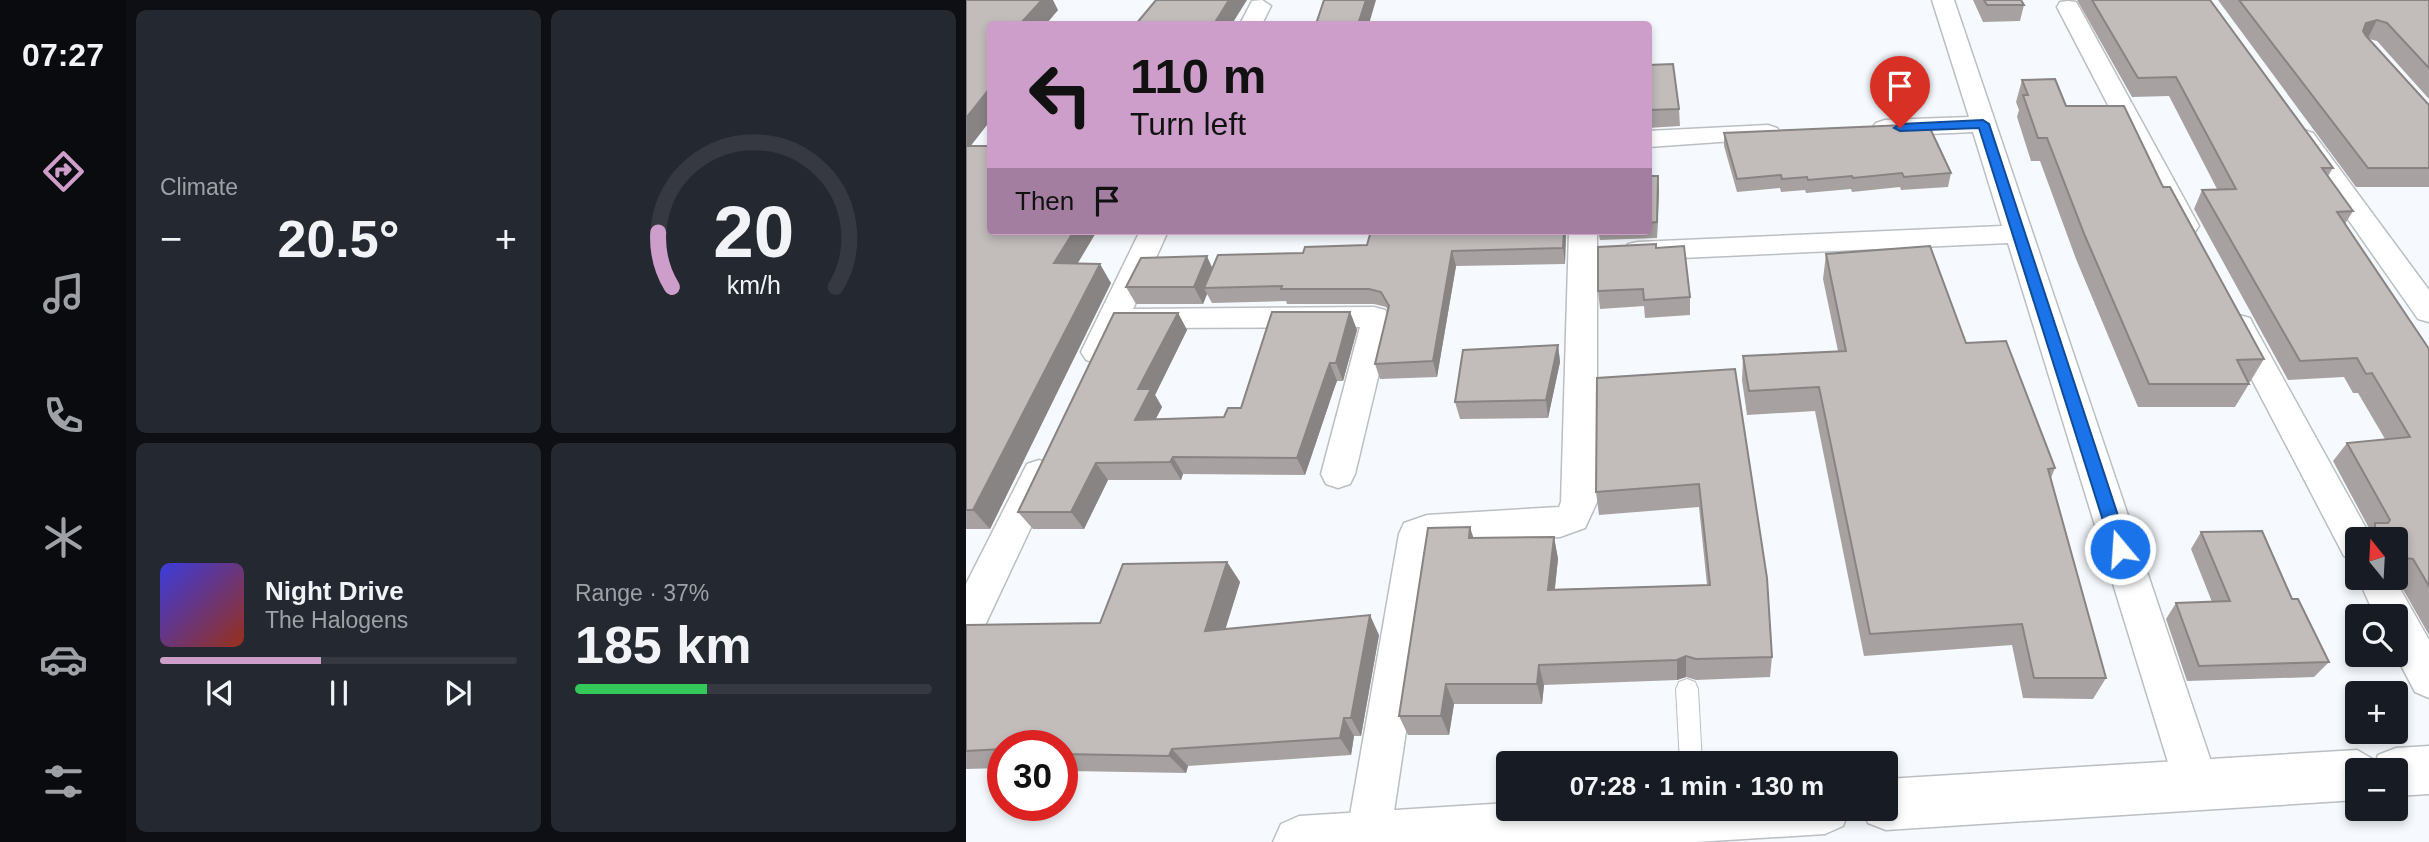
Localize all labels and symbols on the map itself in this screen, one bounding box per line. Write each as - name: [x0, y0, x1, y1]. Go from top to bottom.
- pin: [1870, 56, 1930, 128]
- position arrow: [2083, 512, 2157, 586]
- north arrow: [2345, 527, 2408, 590]
- speed limit sign: 30: [987, 730, 1078, 821]

